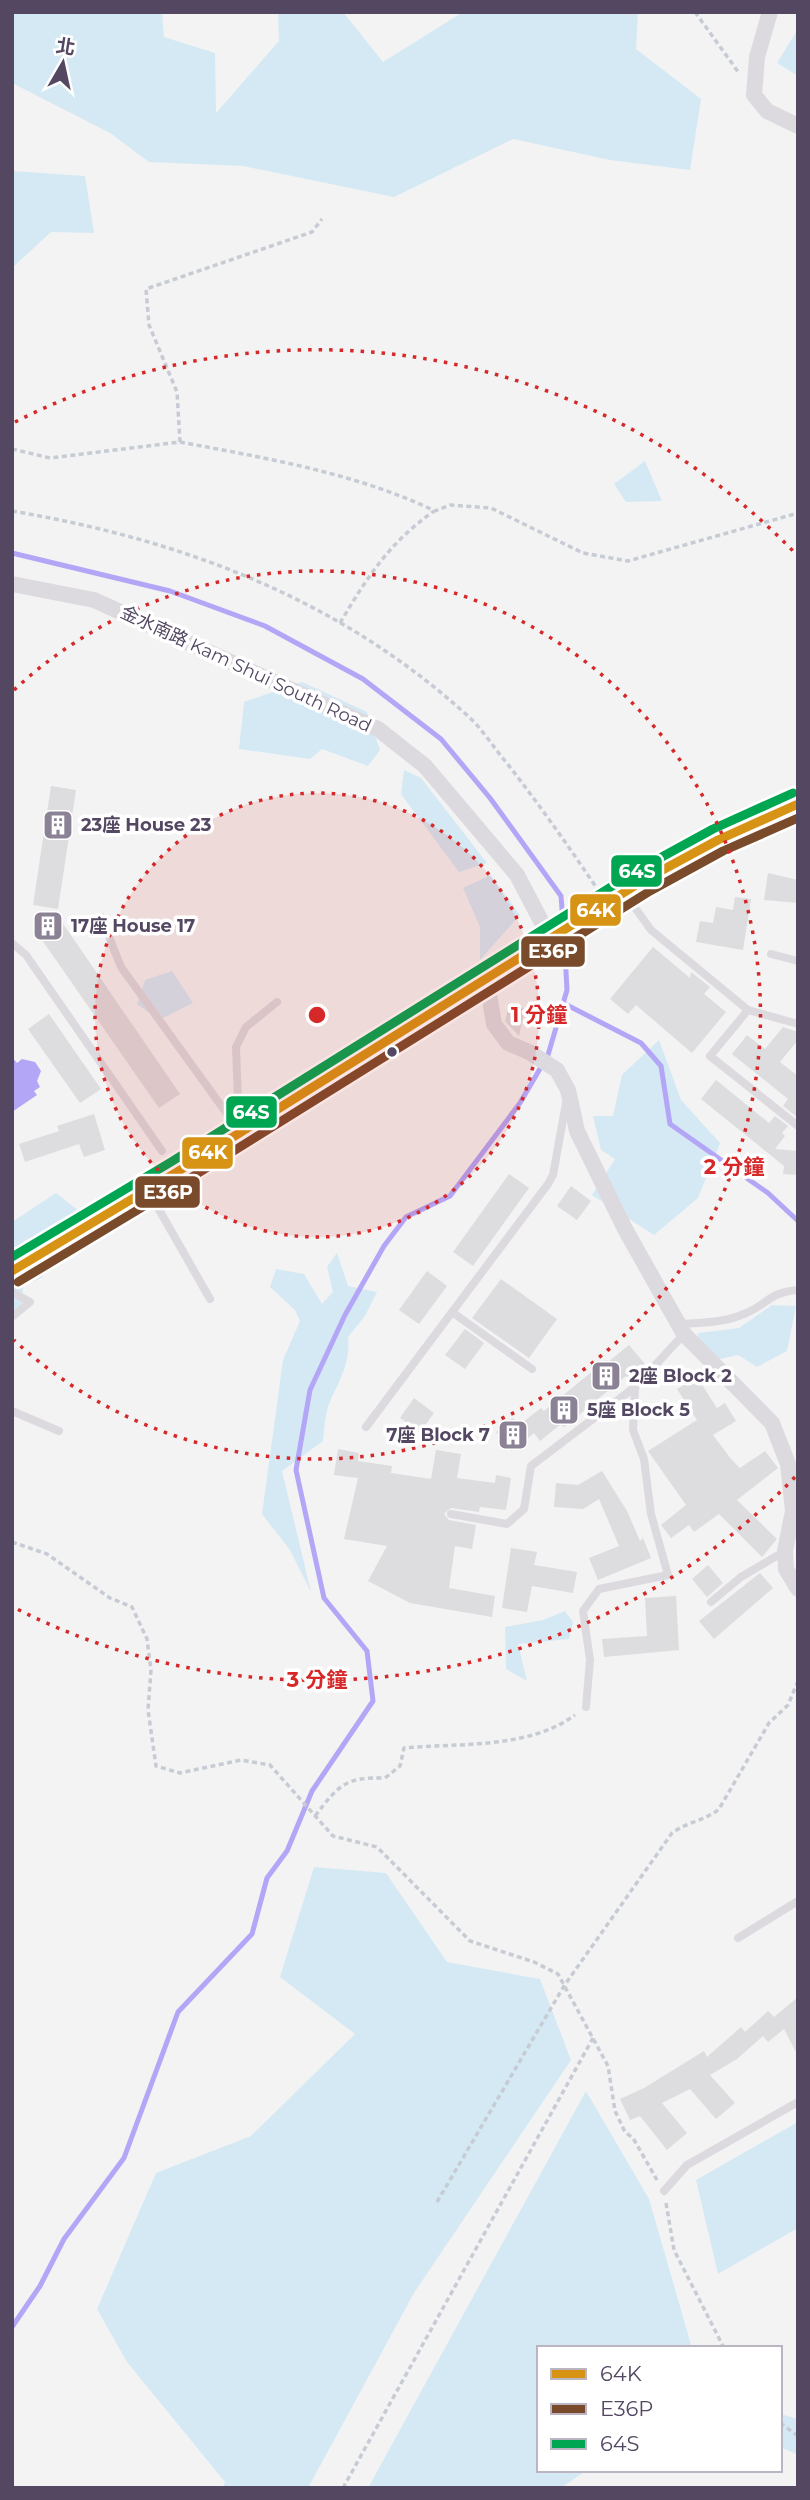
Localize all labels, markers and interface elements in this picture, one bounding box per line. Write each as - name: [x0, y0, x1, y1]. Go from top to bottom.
- north arrow: [28, 28, 98, 98]
- text: 北: [54, 34, 77, 60]
- street label: 金水南路 Kam Shui South Road: [117, 601, 375, 737]
- building icon: 23座 House 23: [41, 808, 75, 842]
- place label: 23座 House 23: [81, 814, 212, 836]
- line badge: 64S: [610, 854, 663, 888]
- text: 64S: [618, 860, 656, 883]
- line badge: 64K: [569, 893, 622, 927]
- text: 64K: [576, 899, 617, 922]
- building icon: 17座 House 17: [31, 909, 65, 943]
- place label: 17座 House 17: [71, 915, 195, 937]
- line badge: E36P: [520, 935, 586, 968]
- text: E36P: [528, 940, 578, 963]
- text: 1 分鐘: [511, 1002, 567, 1027]
- centre of rings: [305, 1003, 329, 1027]
- unlabelled marker: [385, 1045, 399, 1059]
- line badge: 64S: [225, 1095, 278, 1129]
- text: 64S: [232, 1101, 270, 1124]
- line badge: 64K: [181, 1136, 234, 1170]
- text: 64K: [188, 1141, 229, 1164]
- text: 2 分鐘: [704, 1154, 764, 1179]
- line badge: E36P: [134, 1175, 201, 1209]
- text: E36P: [143, 1181, 193, 1204]
- building icon: 2座 Block 2: [589, 1359, 623, 1393]
- place label: 2座 Block 2: [629, 1365, 732, 1387]
- building icon: 5座 Block 5: [547, 1393, 581, 1427]
- place label: 5座 Block 5: [587, 1399, 690, 1421]
- building icon: 7座 Block 7: [496, 1418, 530, 1452]
- place label: 7座 Block 7: [386, 1424, 490, 1446]
- text: 3 分鐘: [286, 1667, 347, 1692]
- legend: [537, 2346, 782, 2472]
- text: 64K: [600, 2361, 642, 2386]
- text: E36P: [600, 2396, 653, 2421]
- text: 64S: [600, 2431, 639, 2456]

